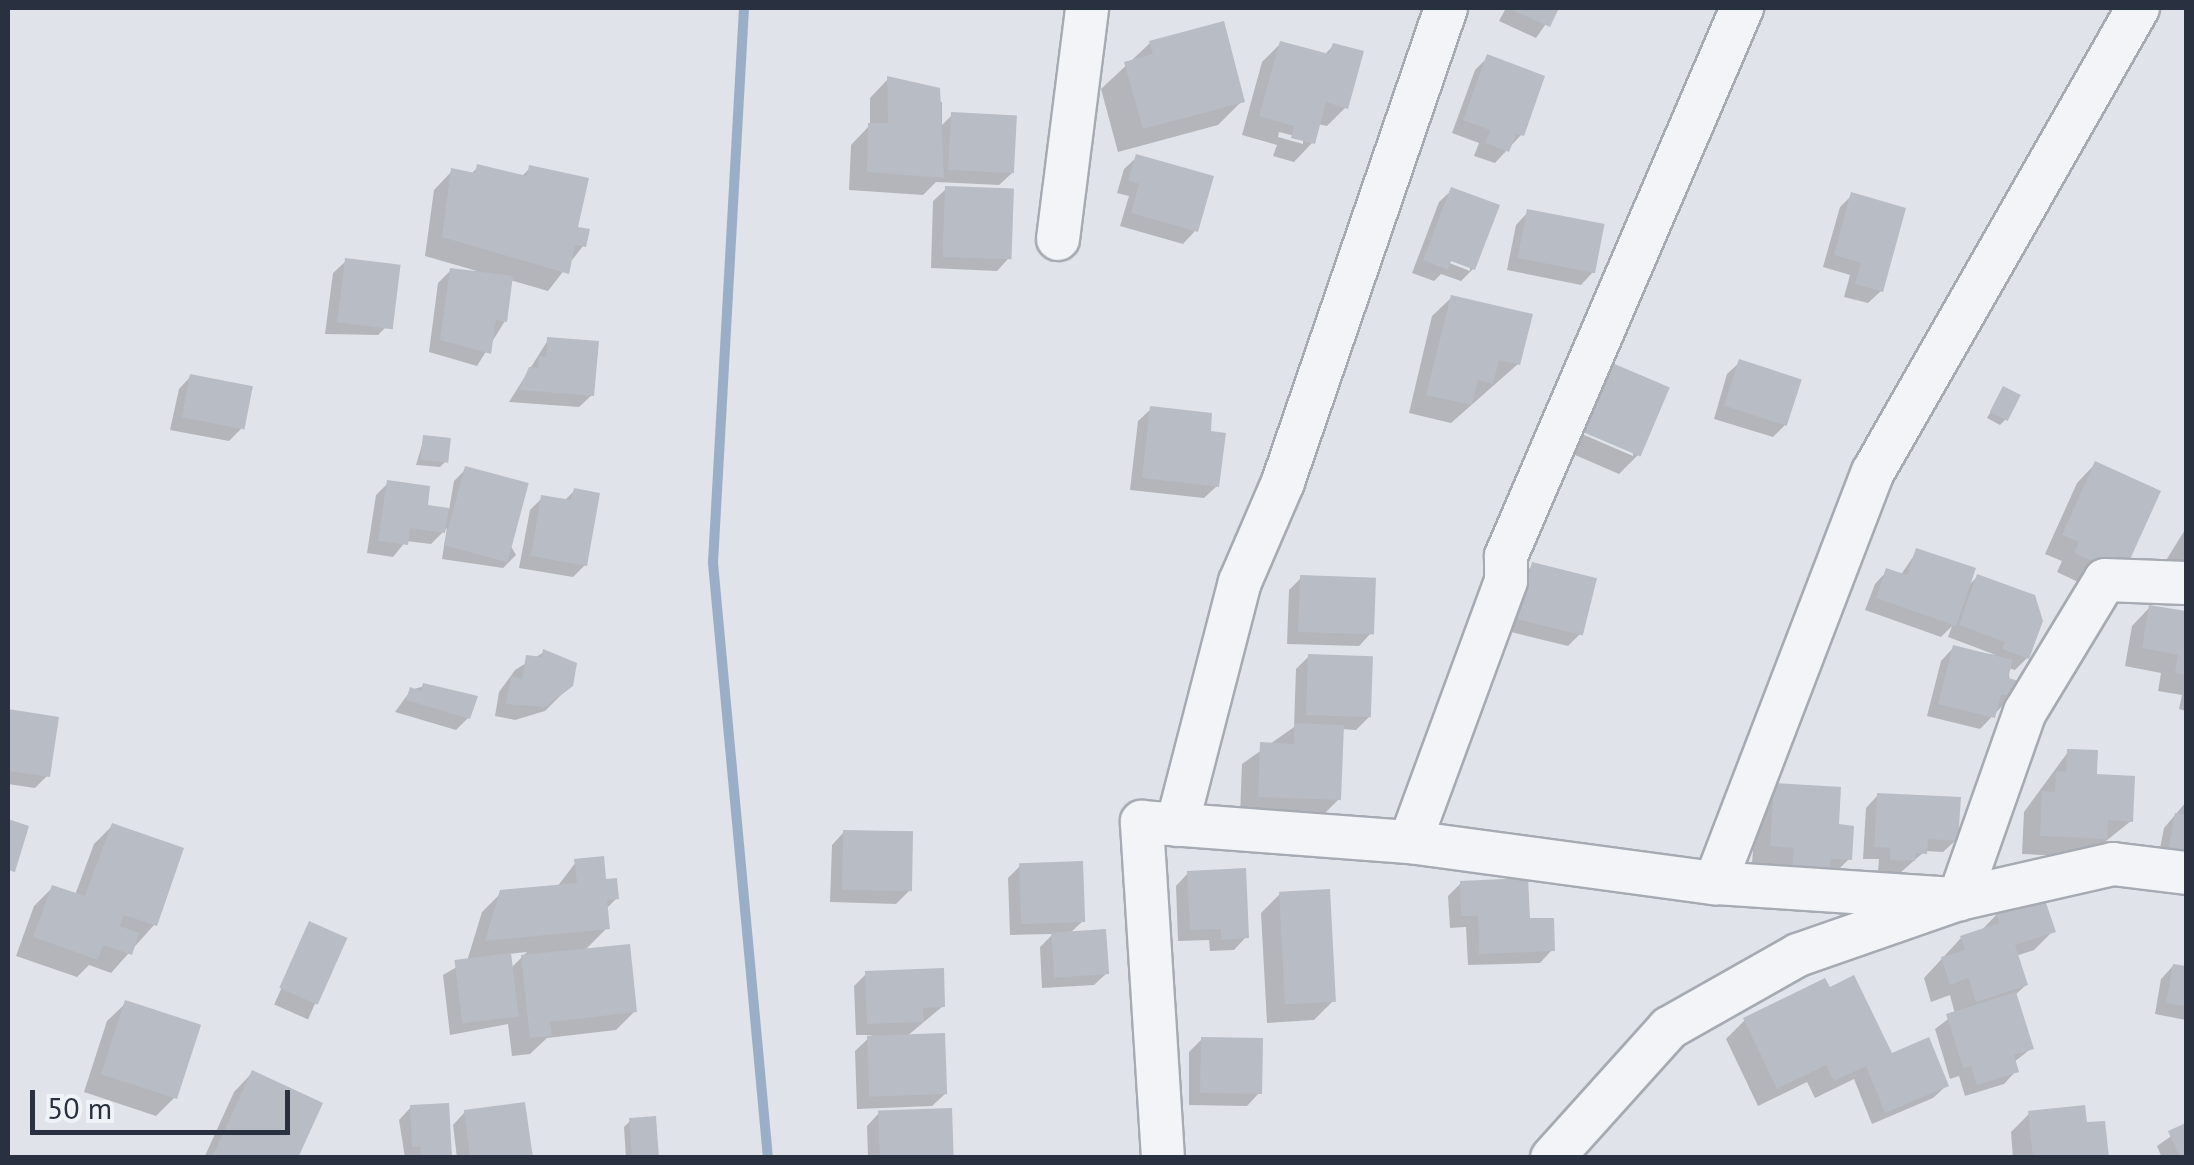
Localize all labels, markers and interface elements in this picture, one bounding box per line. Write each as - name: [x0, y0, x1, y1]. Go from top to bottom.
- scale bar: [35, 1070, 295, 1132]
- text: 50 m: [47, 1088, 112, 1127]

